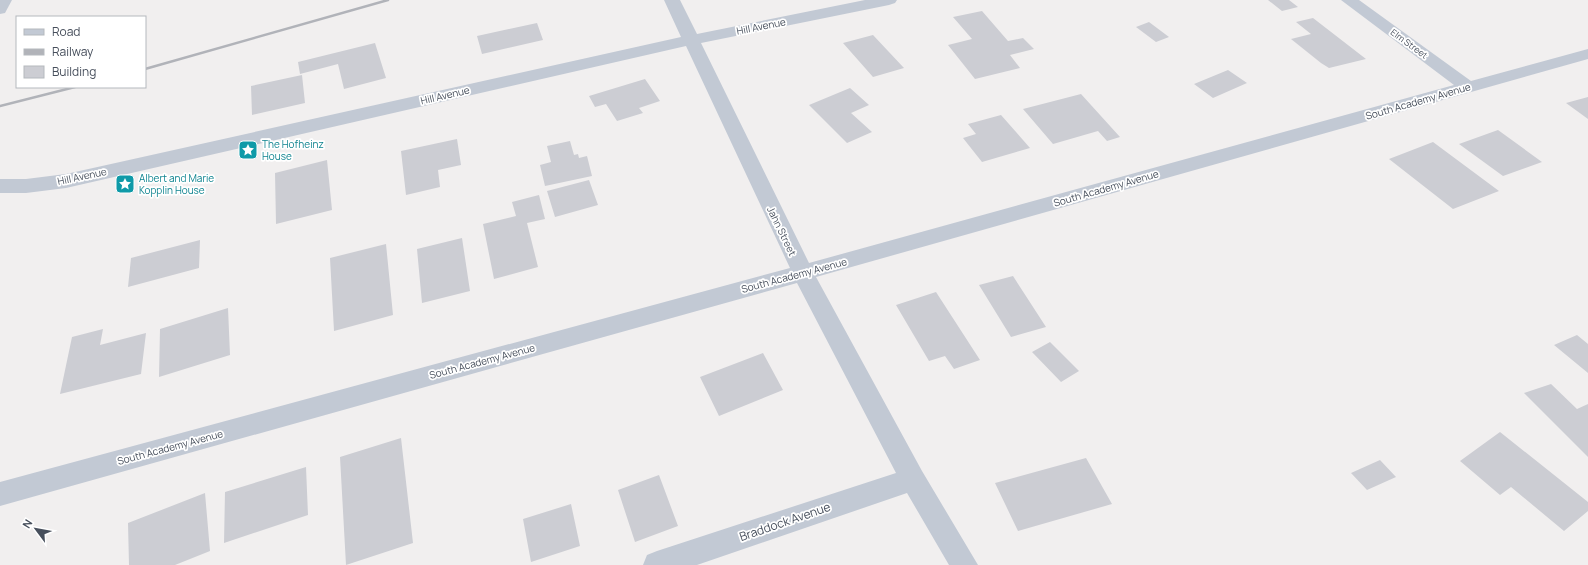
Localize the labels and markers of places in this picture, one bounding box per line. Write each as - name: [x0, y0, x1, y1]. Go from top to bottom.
- place label: The Hofheinz House: [262, 137, 324, 163]
- place icon: The Hofheinz House: [237, 139, 259, 161]
- place label: Albert and Marie Kopplin House: [139, 171, 214, 197]
- place icon: Albert and Marie Kopplin House: [114, 173, 136, 195]

